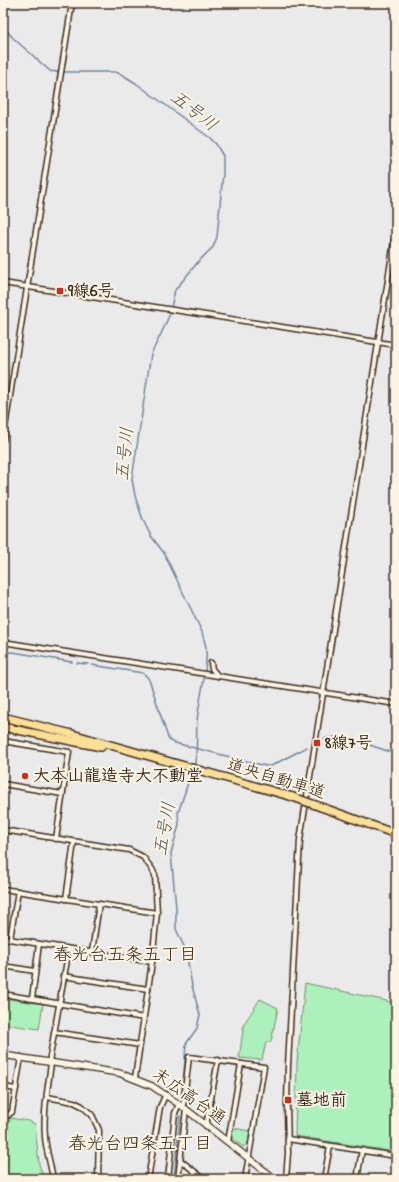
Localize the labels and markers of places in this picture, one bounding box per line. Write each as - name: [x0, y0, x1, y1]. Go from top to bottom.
- place label: 9線6号: [67, 279, 115, 304]
- marker: 9線6号: [55, 286, 65, 296]
- place label: 8線7号: [324, 731, 372, 756]
- marker: 8線7号: [312, 738, 322, 748]
- place label: 大本山龍造寺大不動堂: [33, 764, 203, 789]
- marker: 大本山龍造寺大不動堂: [20, 771, 30, 781]
- place label: 墓地前: [296, 1088, 347, 1113]
- marker: 墓地前: [283, 1095, 293, 1105]

